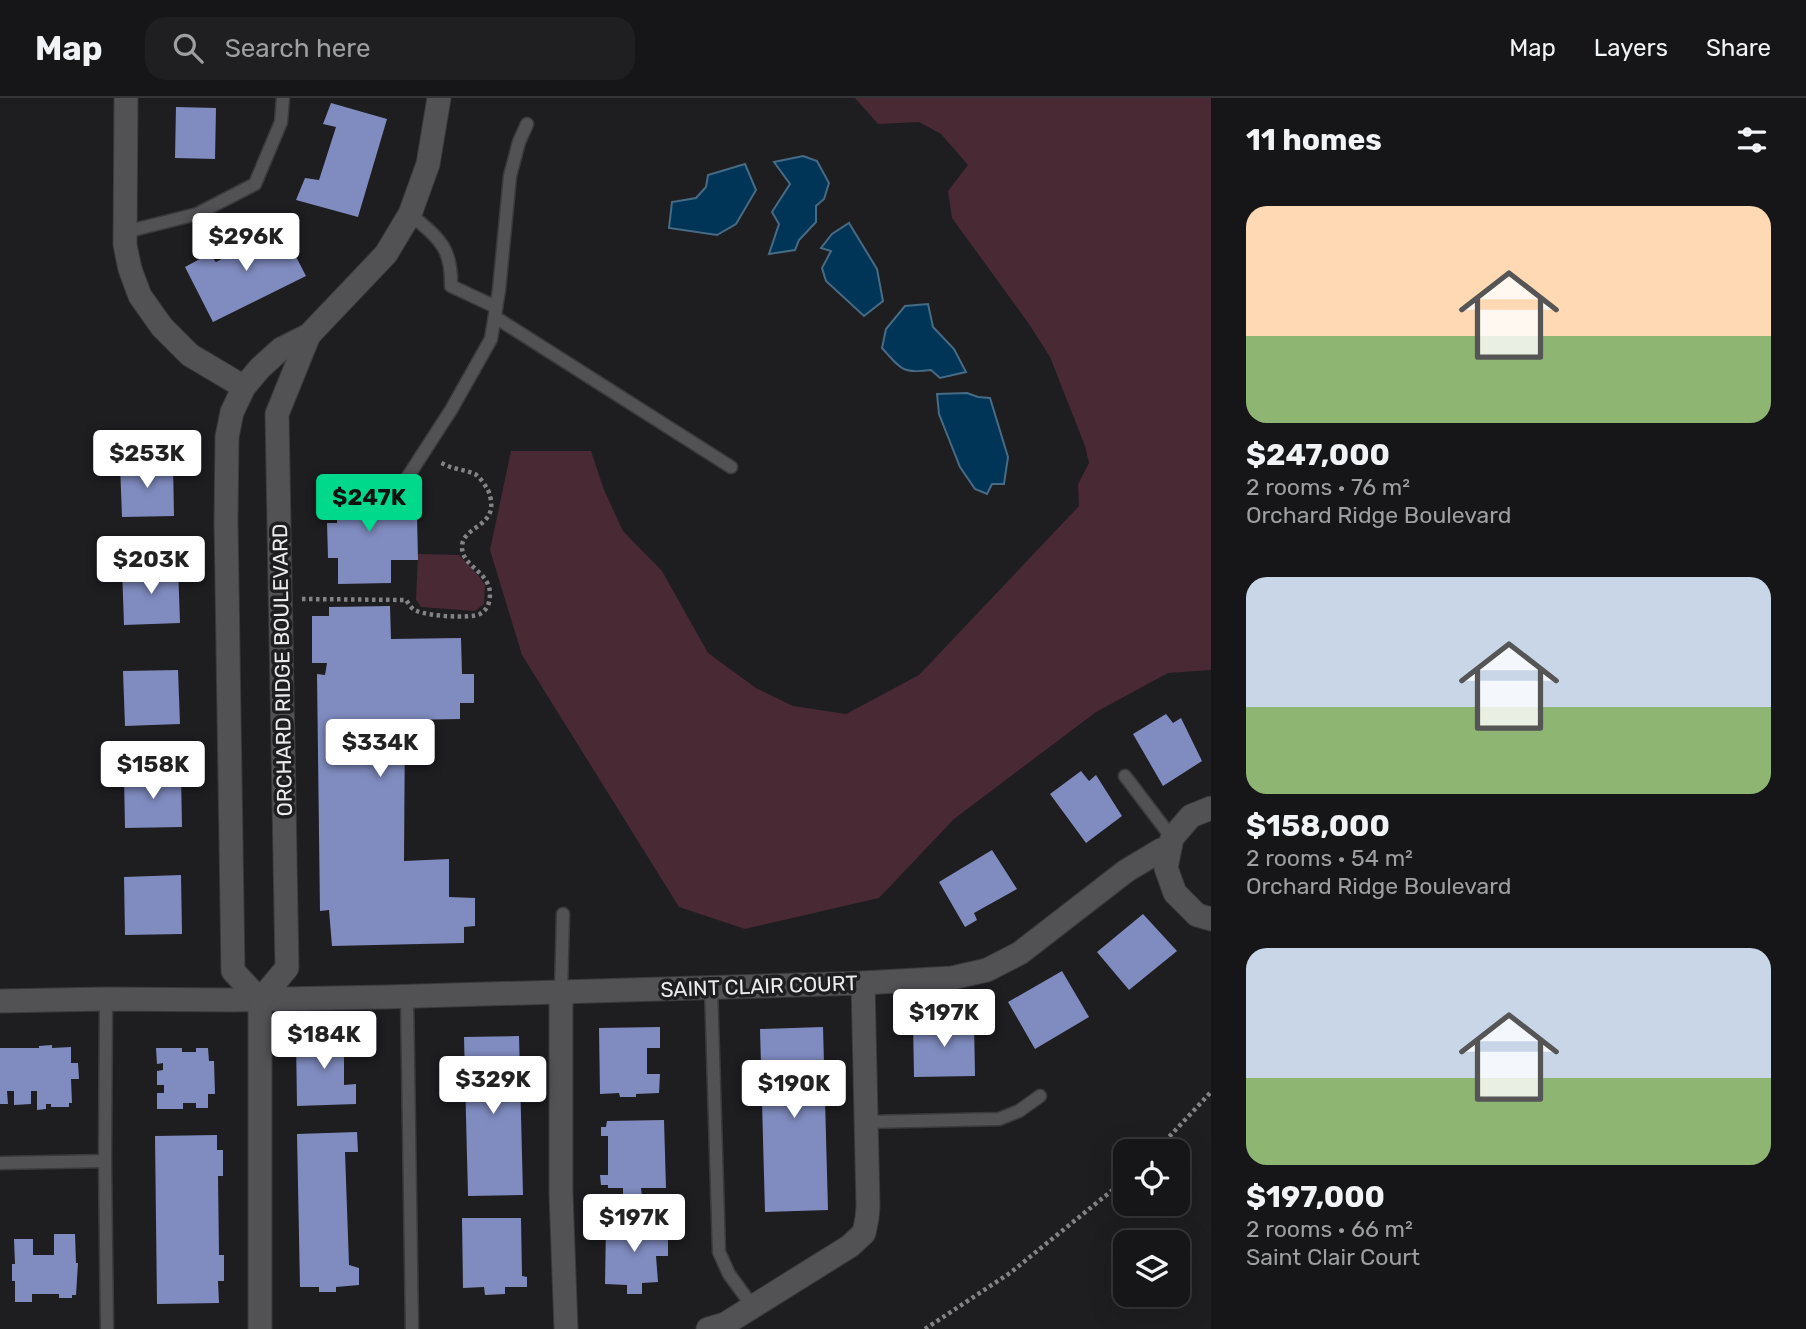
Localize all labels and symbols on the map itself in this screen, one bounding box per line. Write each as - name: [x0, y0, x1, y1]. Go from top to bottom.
- pin: $296K: [197, 214, 295, 273]
- pin: $253K: [98, 430, 196, 490]
- pin: $247K: [320, 474, 418, 534]
- street label: ORCHARD RIDGE BOULEVARD: [267, 523, 297, 817]
- pin: $203K: [102, 536, 200, 596]
- pin: $334K: [331, 720, 429, 779]
- pin: $158K: [104, 742, 202, 801]
- street label: SAINT CLAIR COURT: [660, 970, 858, 1002]
- pin: $197K: [895, 990, 993, 1049]
- pin: $184K: [275, 1012, 373, 1071]
- pin: $329K: [444, 1056, 542, 1116]
- pin: $190K: [745, 1060, 843, 1120]
- pin: $197K: [585, 1194, 683, 1254]

